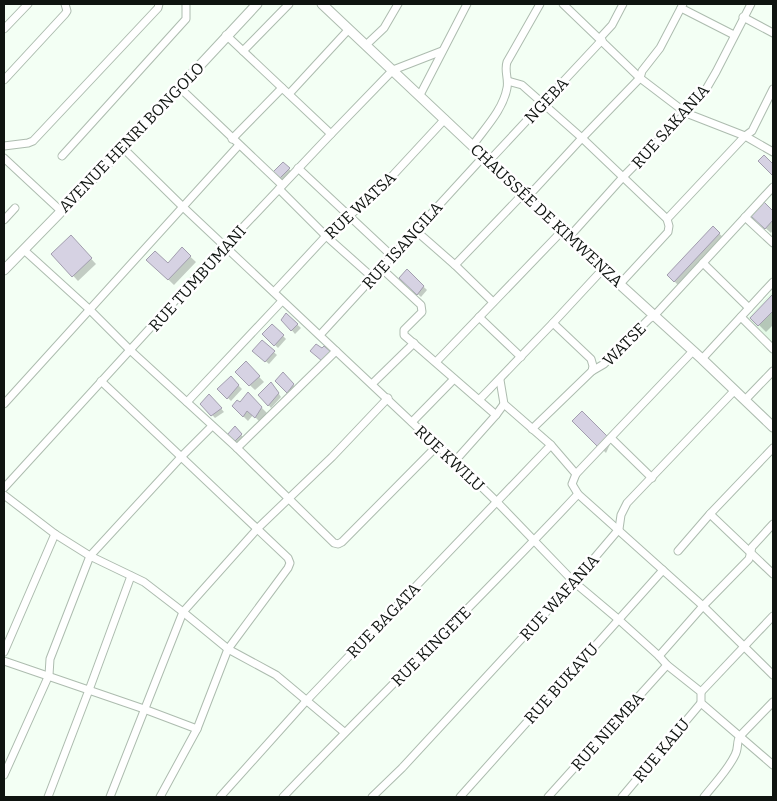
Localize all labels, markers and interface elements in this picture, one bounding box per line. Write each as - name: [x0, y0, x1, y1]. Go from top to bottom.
- street label: AVENUE HENRI BONGOLO: [55, 58, 208, 216]
- street label: NGEBA: [521, 73, 573, 127]
- street label: RUE SAKANIA: [628, 80, 713, 172]
- street label: CHAUSSÉE DE KIMWENZA: [467, 139, 628, 291]
- street label: RUE WATSA: [321, 167, 400, 243]
- street label: RUE ISANGILA: [358, 197, 447, 293]
- street label: RUE TUMBUMANI: [145, 222, 250, 335]
- street label: WATSE: [599, 319, 650, 370]
- street label: RUE KWILU: [411, 421, 488, 495]
- street label: RUE WAFANIA: [516, 550, 603, 644]
- street label: RUE BAGATA: [343, 578, 424, 662]
- street label: RUE KINGETE: [388, 603, 475, 690]
- street label: RUE BUKAVU: [520, 639, 602, 727]
- street label: RUE NIEMBA: [567, 688, 648, 774]
- street label: RUE KALU: [629, 715, 694, 786]

